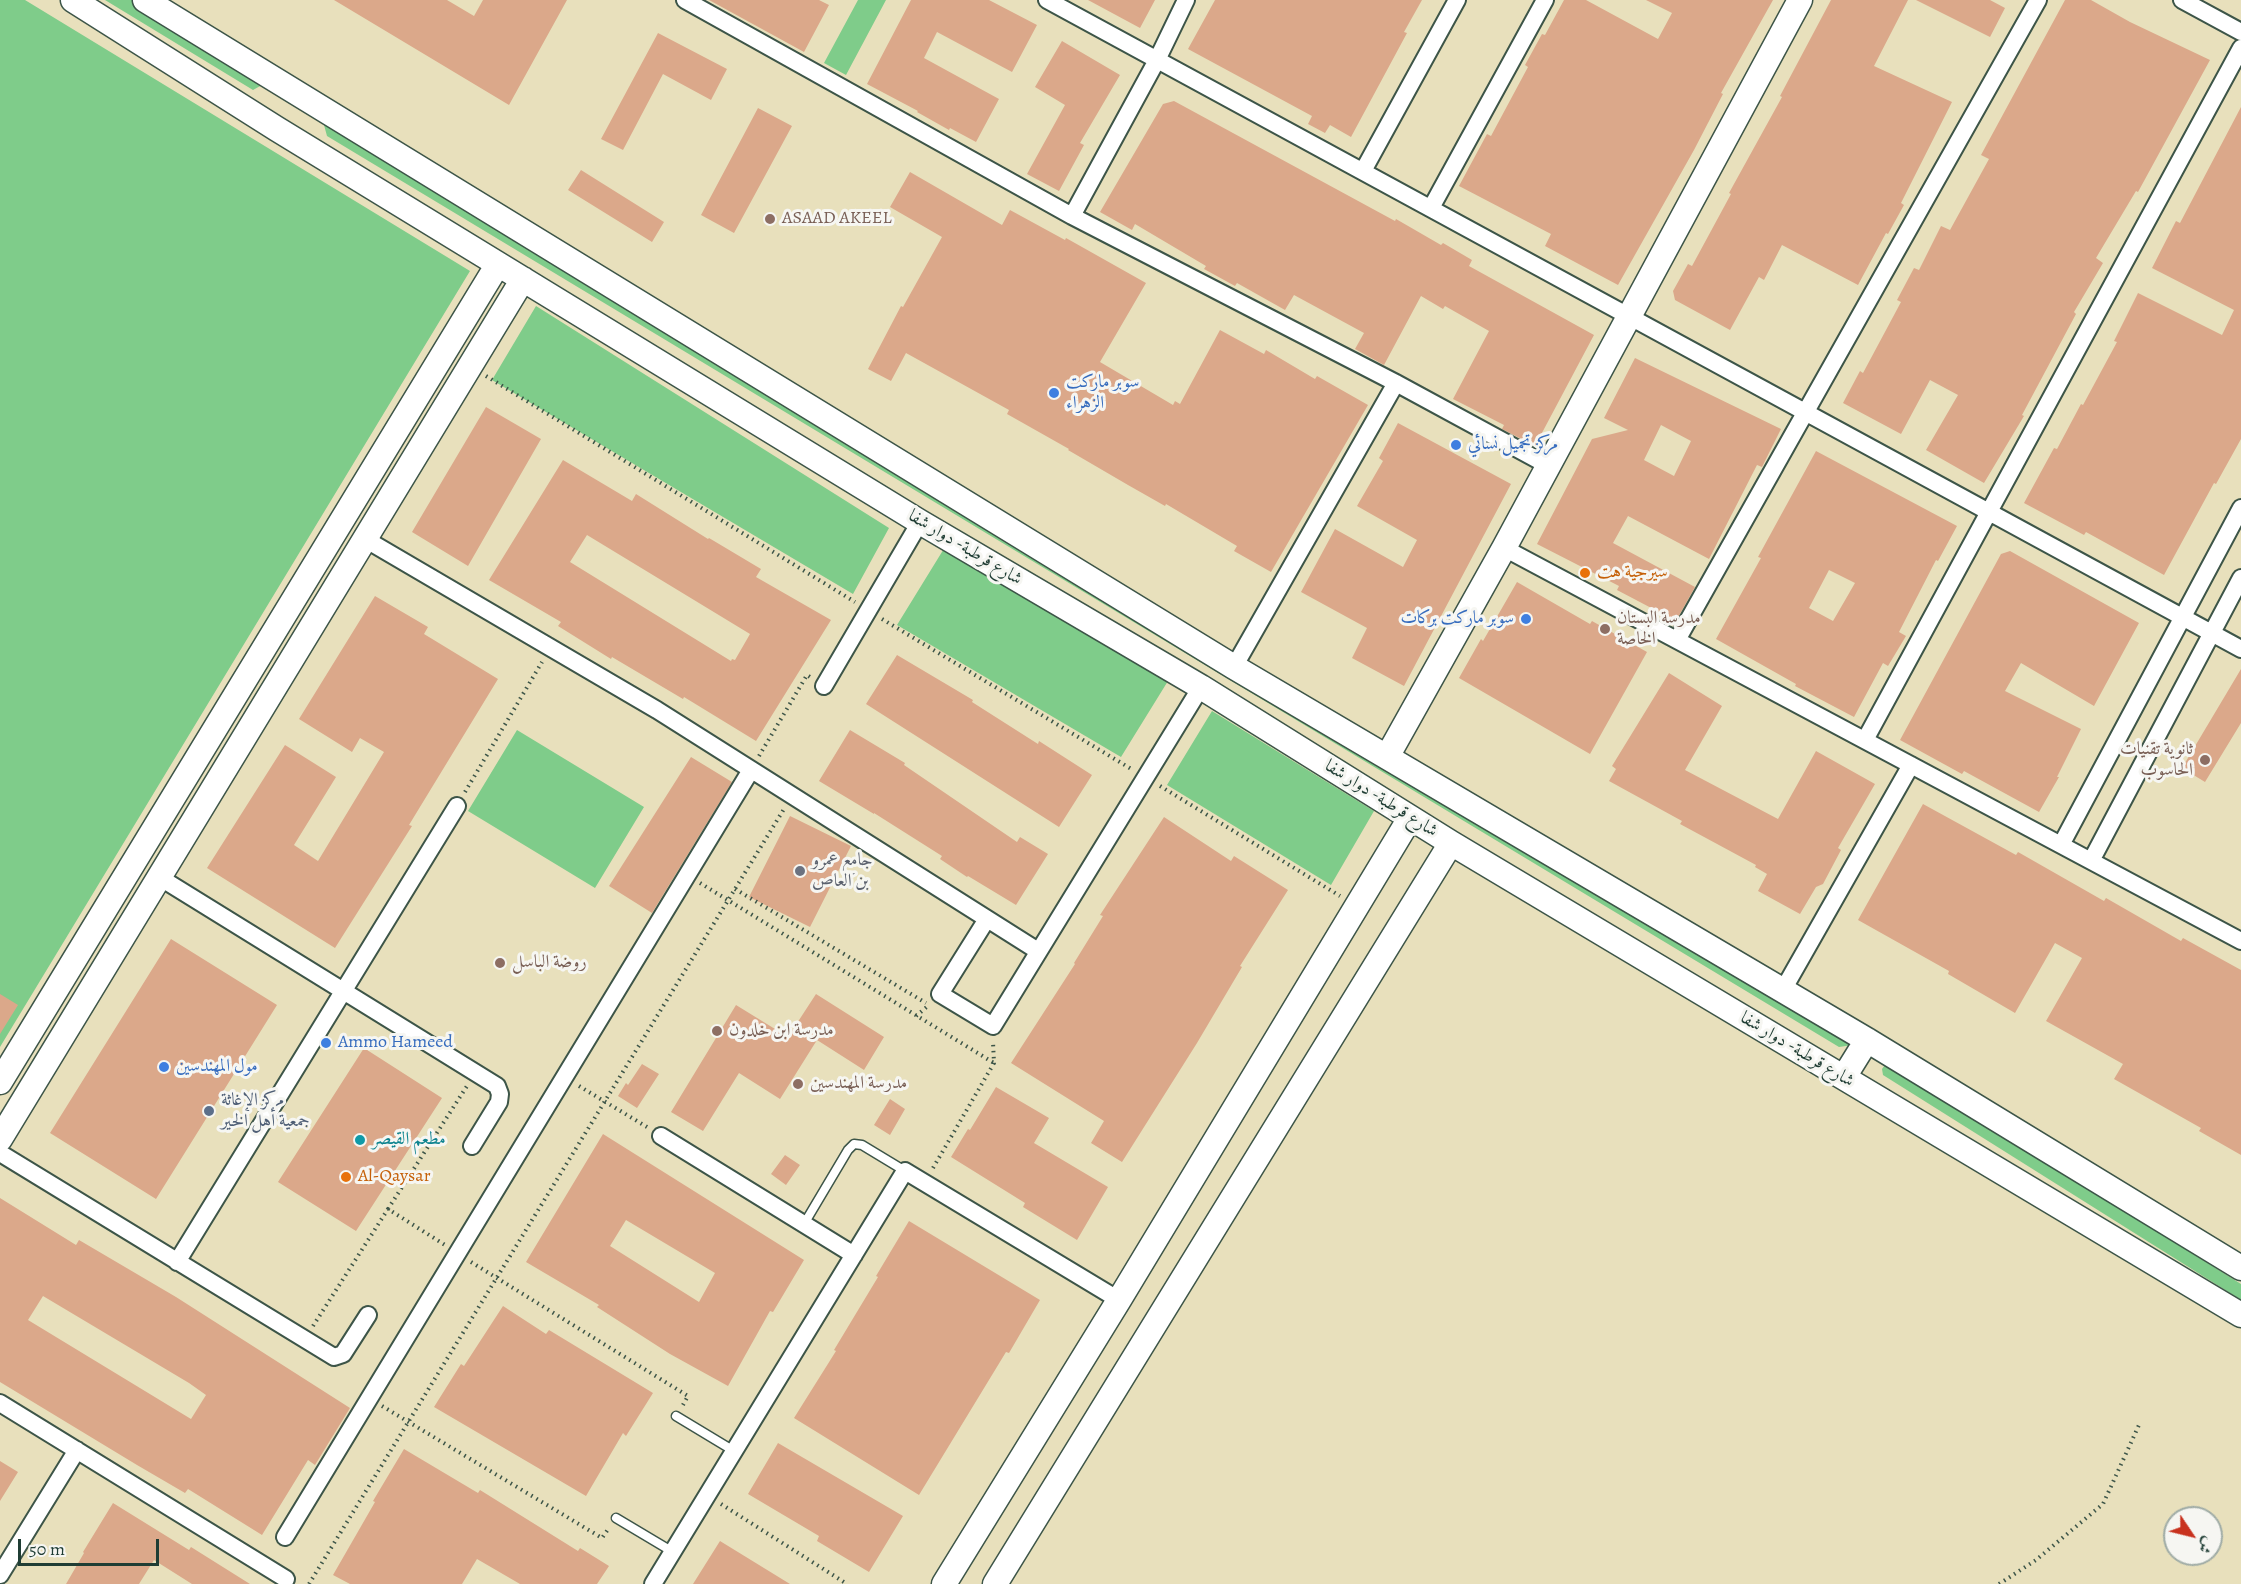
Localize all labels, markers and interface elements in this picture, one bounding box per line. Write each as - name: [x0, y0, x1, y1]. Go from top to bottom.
- place label: ASAAD AKEEL: [782, 208, 892, 230]
- marker: ASAAD AKEEL: [763, 212, 777, 226]
- place label: سوبر ماركت الزهراء: [1066, 372, 1139, 415]
- marker: سوبر ماركت الزهراء: [1047, 386, 1061, 400]
- place label: مركز تجميل نسائي: [1468, 434, 1558, 456]
- marker: مركز تجميل نسائي: [1449, 438, 1463, 452]
- street label: شارع قرطبة- دوار شفا: [904, 505, 1026, 591]
- place label: سيرجية هت: [1597, 562, 1668, 584]
- marker: سيرجية هت: [1578, 566, 1592, 580]
- place label: سوبر ماركت بركات: [1400, 608, 1514, 630]
- place label: مدرسة البستان الخاصة: [1617, 608, 1701, 650]
- marker: سوبر ماركت بركات: [1519, 612, 1533, 626]
- marker: مدرسة البستان الخاصة: [1598, 622, 1612, 636]
- place label: ثانوية تقنيات الحاسوب: [2120, 739, 2193, 782]
- marker: ثانوية تقنيات الحاسوب: [2198, 753, 2212, 767]
- street label: شارع قرطبة- دوار شفا: [1320, 756, 1442, 842]
- place label: جامع عمرو بن العاص: [812, 850, 873, 892]
- marker: جامع عمرو بن العاص: [793, 864, 807, 878]
- place label: روضة الباسل: [512, 952, 587, 974]
- marker: روضة الباسل: [493, 956, 507, 970]
- street label: شارع قرطبة- دوار شفا: [1736, 1007, 1858, 1093]
- place label: مدرسة ابن خلدون: [729, 1020, 834, 1042]
- marker: مدرسة ابن خلدون: [710, 1024, 724, 1038]
- place label: Ammo Hameed: [338, 1032, 453, 1054]
- marker: Ammo Hameed: [319, 1036, 333, 1050]
- place label: مول المهندسين: [176, 1056, 258, 1078]
- marker: مول المهندسين: [157, 1060, 171, 1074]
- place label: مدرسة المهندسين: [810, 1073, 907, 1095]
- marker: مدرسة المهندسين: [791, 1077, 805, 1091]
- place label: مركز الإغاثة جمعية أهل الخير: [221, 1090, 310, 1132]
- marker: مركز الإغاثة جمعية أهل الخير: [202, 1104, 216, 1118]
- place label: مطعم القيصر: [372, 1129, 446, 1151]
- marker: مطعم القيصر: [353, 1133, 367, 1147]
- place label: Al-Qaysar: [358, 1166, 431, 1188]
- marker: Al-Qaysar: [339, 1170, 353, 1184]
- north arrow: [2163, 1506, 2223, 1566]
- scale bar: [21, 1527, 162, 1565]
- text: ش: [2193, 1532, 2220, 1558]
- text: 50 m: [29, 1537, 65, 1561]

